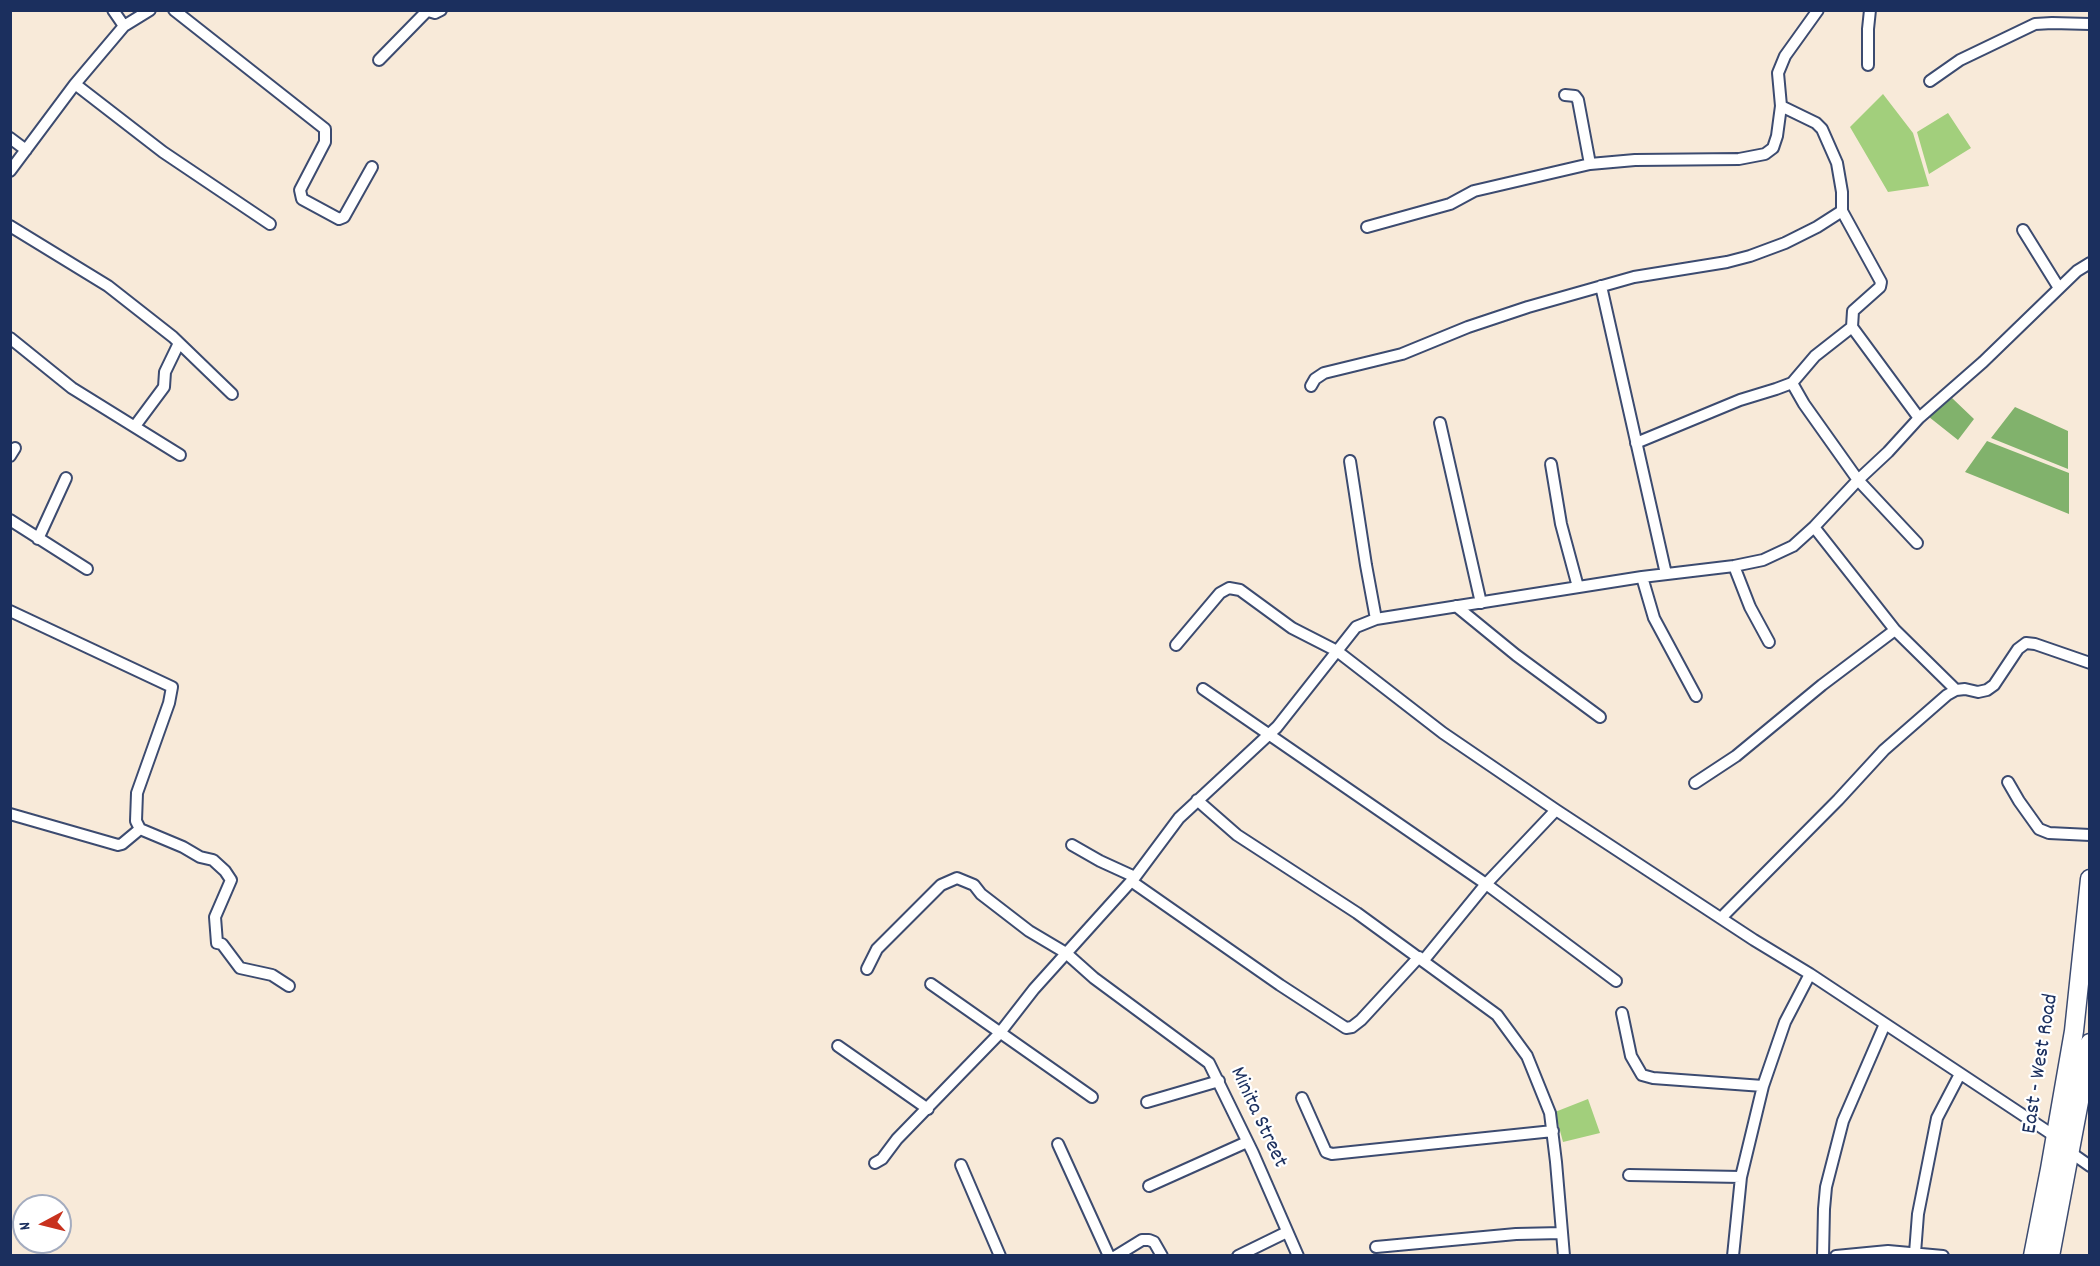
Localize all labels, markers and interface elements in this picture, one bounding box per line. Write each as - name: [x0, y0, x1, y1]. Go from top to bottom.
- street label: East - West Road: [2018, 992, 2066, 1136]
- street label: Minita Street: [1222, 1063, 1292, 1173]
- north arrow: [12, 1194, 72, 1254]
- text: N: [14, 1221, 38, 1231]

